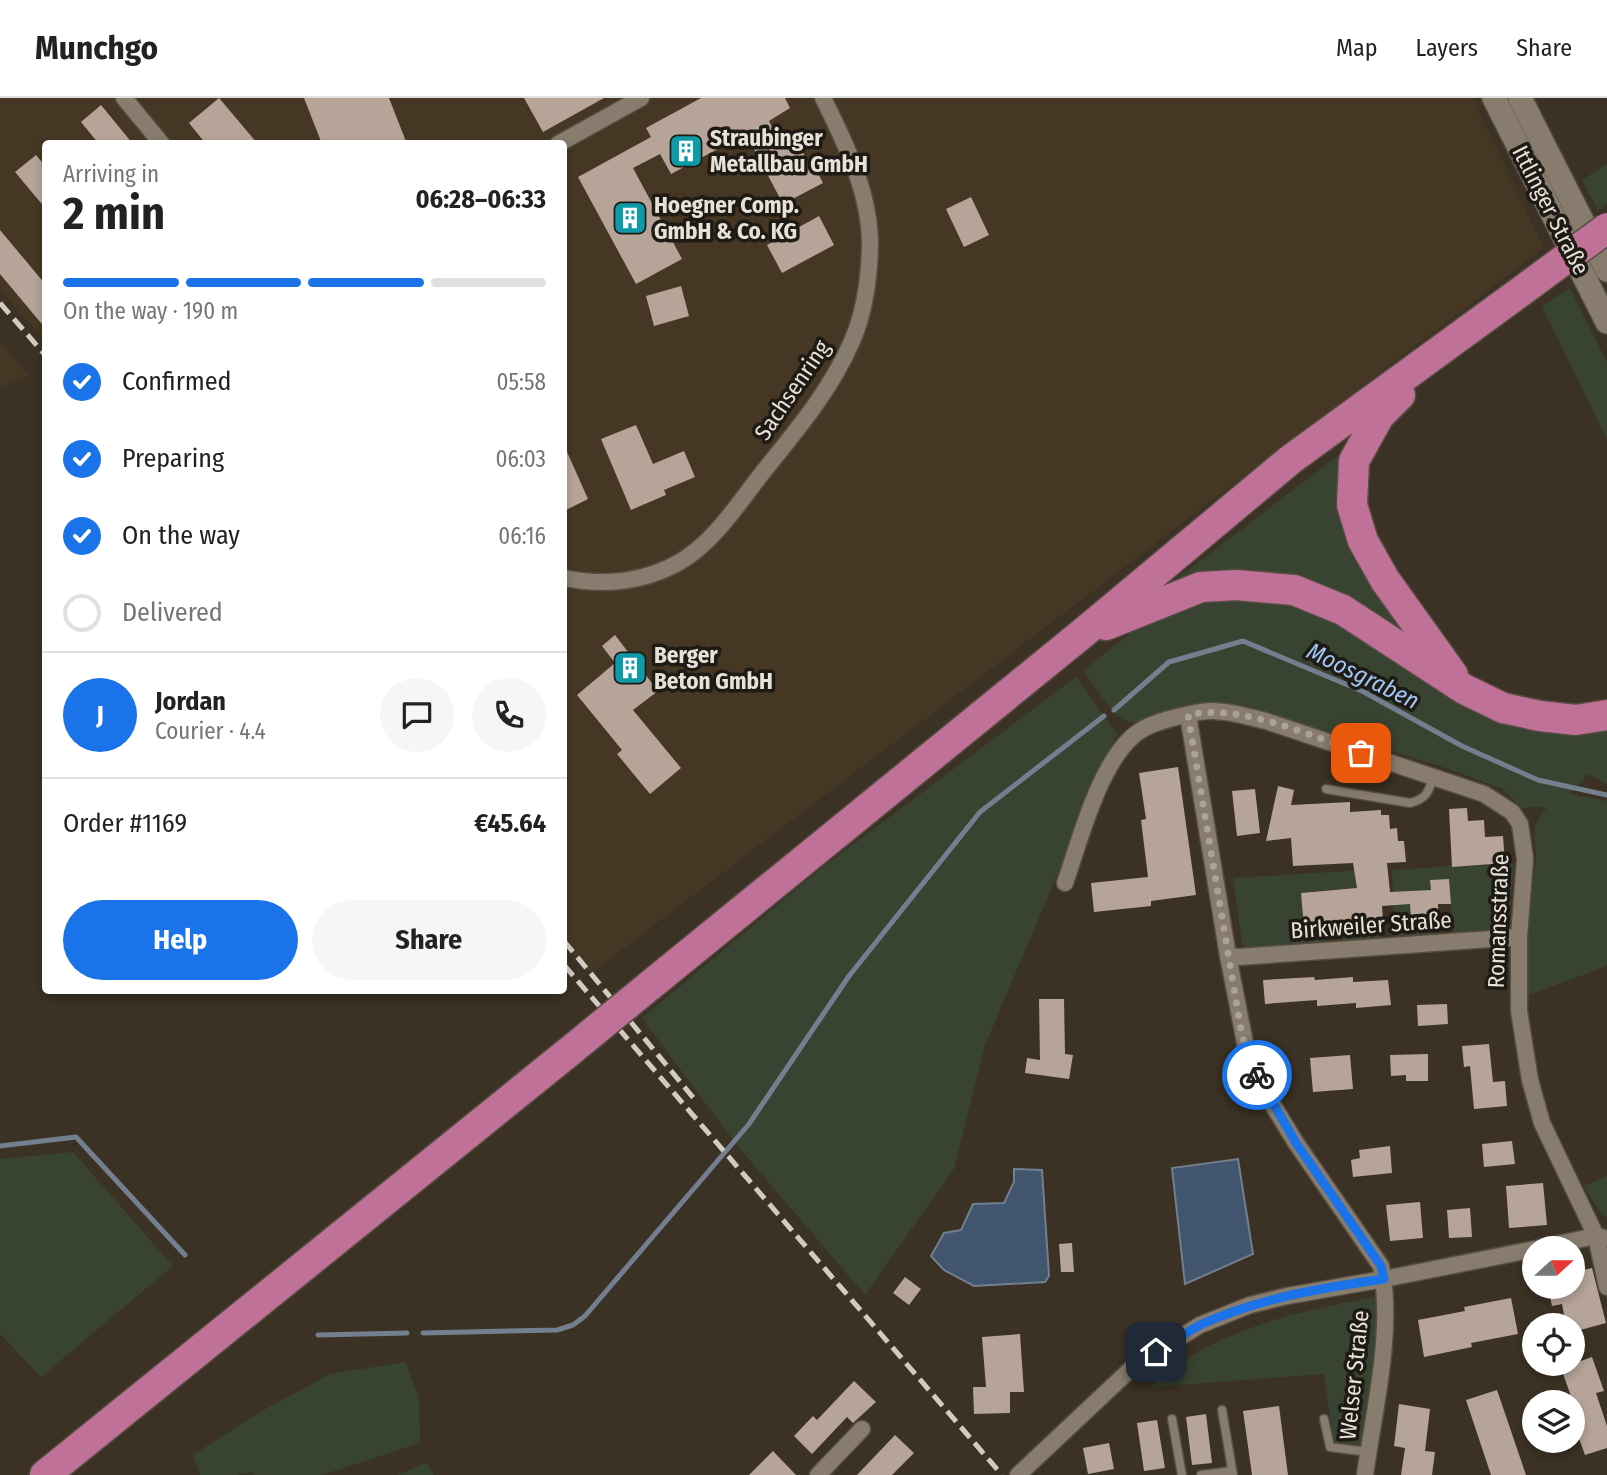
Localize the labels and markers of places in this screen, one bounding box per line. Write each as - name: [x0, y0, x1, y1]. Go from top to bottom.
- place label: Straubinger Metallbau GmbH: [710, 124, 868, 178]
- building icon: Straubinger Metallbau GmbH: [667, 132, 705, 170]
- place label: Hoegner Comp. GmbH & Co. KG: [654, 191, 799, 245]
- building icon: Hoegner Comp. GmbH & Co. KG: [611, 199, 649, 237]
- place label: Berger Beton GmbH: [654, 641, 773, 695]
- building icon: Berger Beton GmbH: [611, 649, 649, 687]
- pin: [1331, 723, 1391, 783]
- pin: [1126, 1322, 1186, 1382]

